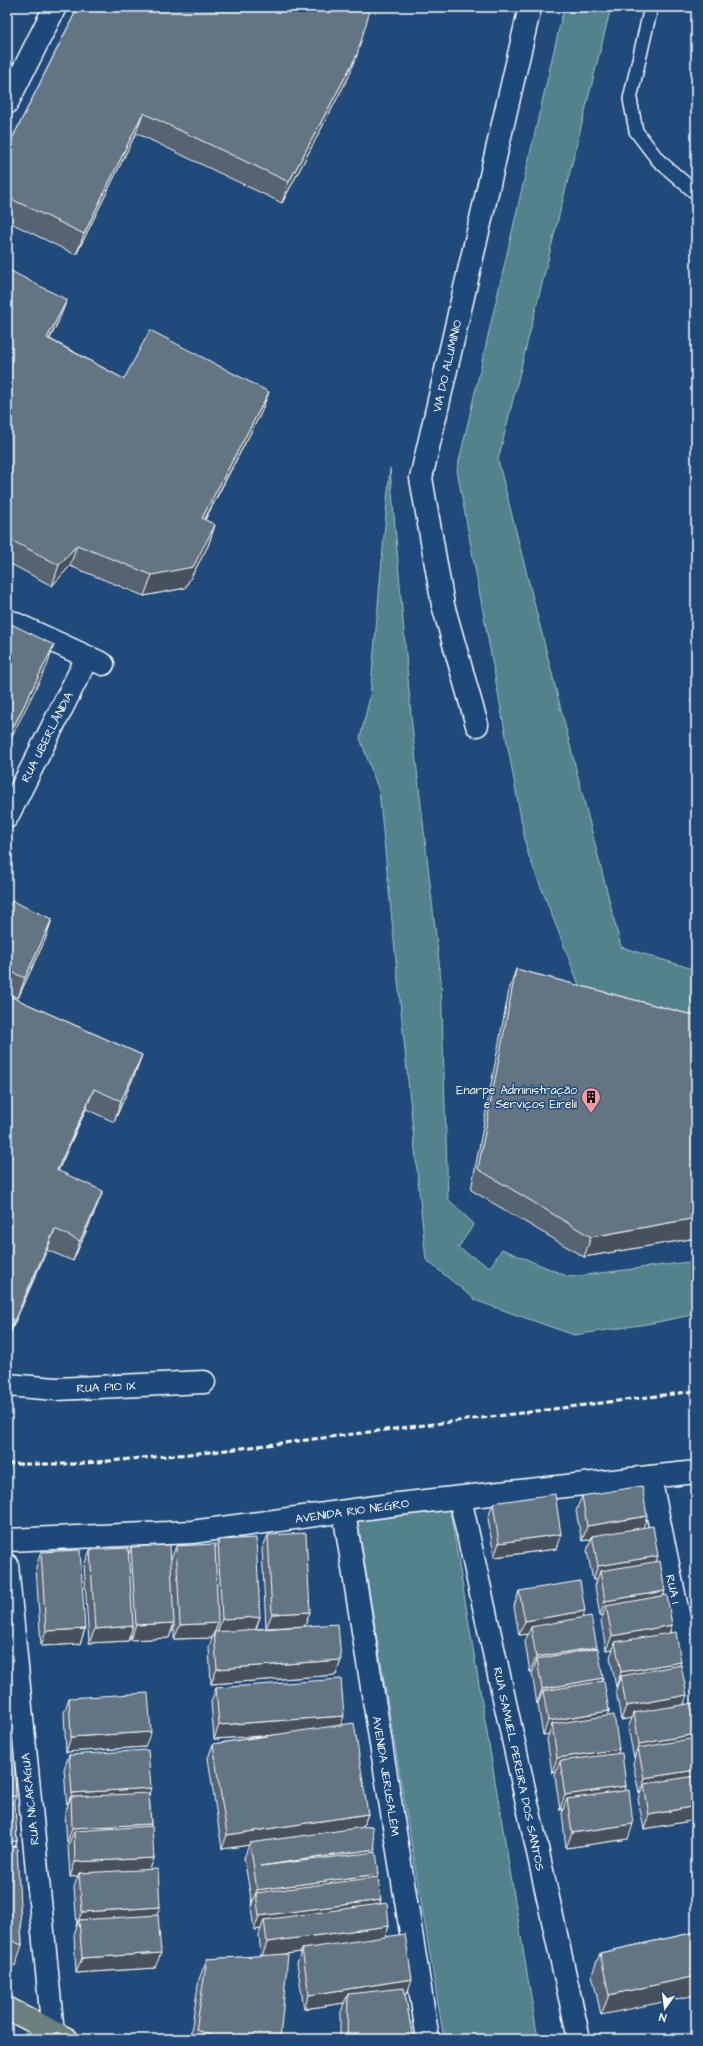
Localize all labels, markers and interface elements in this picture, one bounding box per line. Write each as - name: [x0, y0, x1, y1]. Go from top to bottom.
- street label: VIA DO ALUMÍNIO: [429, 318, 466, 414]
- street label: RUA UBERLÂNDIA: [17, 689, 78, 785]
- place label: Enarpe Administração e Serviços EireliI: [456, 1082, 577, 1113]
- building icon: Enarpe Administração e Serviços EireliI: [580, 1086, 602, 1114]
- street label: RUA PIO IX: [76, 1377, 136, 1398]
- street label: AVENIDA RIO NEGRO: [294, 1495, 410, 1528]
- street label: RUA 1: [661, 1573, 684, 1606]
- street label: RUA SAMUEL PEREIRA DOS SANTOS: [489, 1666, 548, 1873]
- street label: AVENIDA JERUSALÉM: [368, 1715, 403, 1837]
- street label: RUA NICARÁGUA: [17, 1752, 44, 1846]
- north arrow: [645, 1988, 685, 2028]
- text: N: [657, 2009, 668, 2025]

